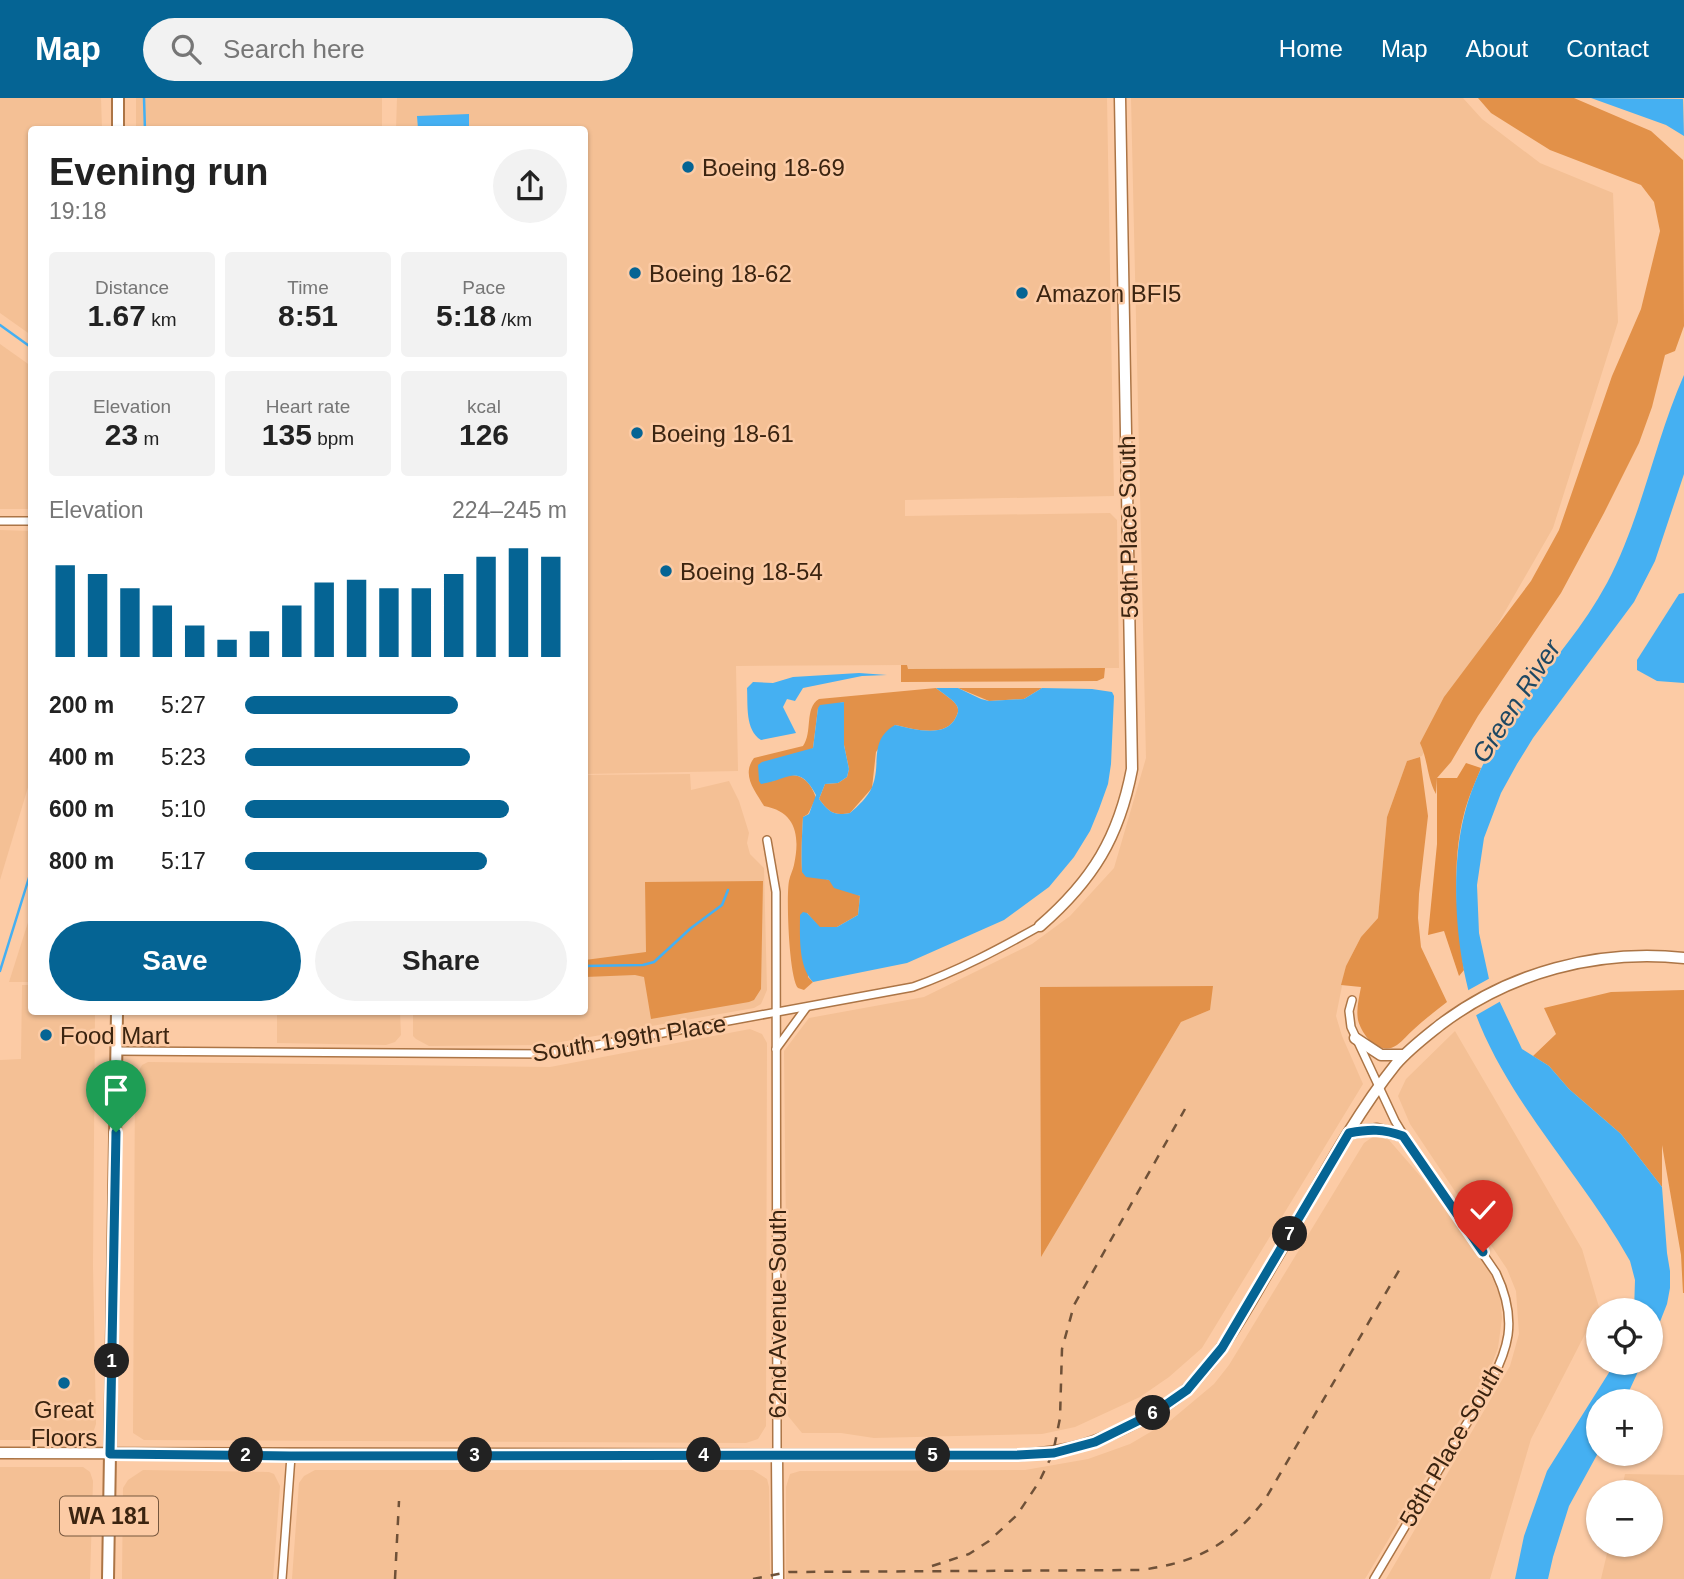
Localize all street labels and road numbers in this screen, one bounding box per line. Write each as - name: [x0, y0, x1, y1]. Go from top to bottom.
- street label: 59th Place South: [1113, 435, 1143, 619]
- street label: South 199th Place: [530, 1009, 728, 1067]
- street label: 62nd Avenue South: [764, 1209, 791, 1419]
- street label: 58th Place South: [1394, 1359, 1508, 1531]
- road number: WA 181: [60, 1497, 158, 1536]

